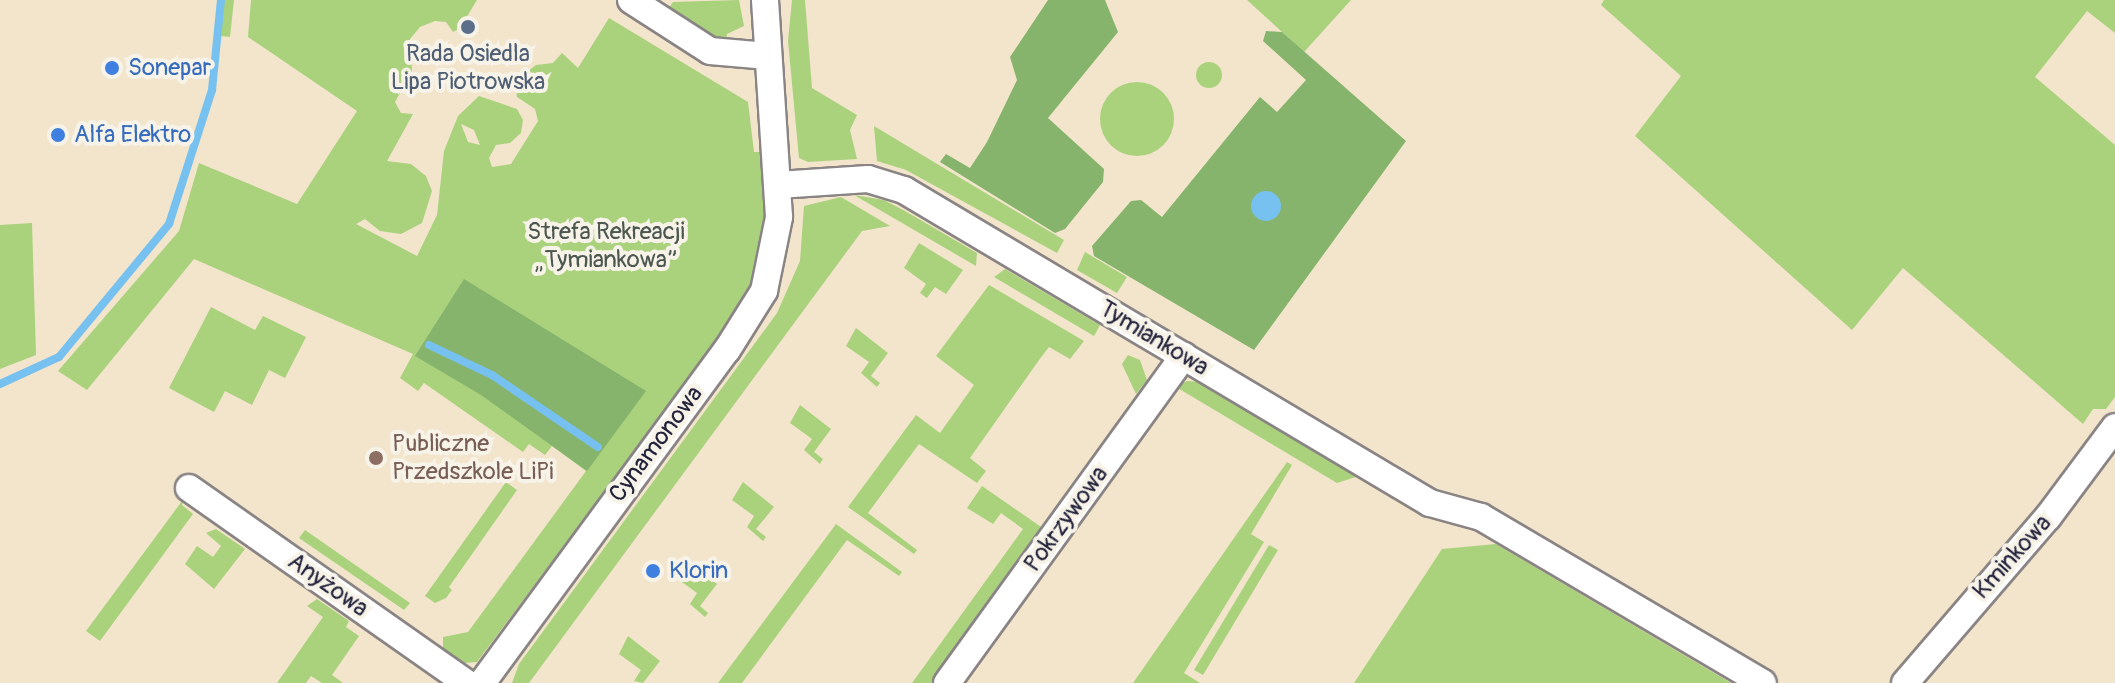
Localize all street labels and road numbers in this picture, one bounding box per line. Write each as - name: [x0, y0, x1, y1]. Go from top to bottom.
- street label: Tymiankowa: [1094, 294, 1214, 382]
- street label: Cynamonowa: [603, 380, 709, 508]
- street label: Pokrzywowa: [1018, 461, 1114, 577]
- street label: Kminkowa: [1967, 509, 2057, 605]
- street label: Anyżowa: [282, 547, 374, 623]

